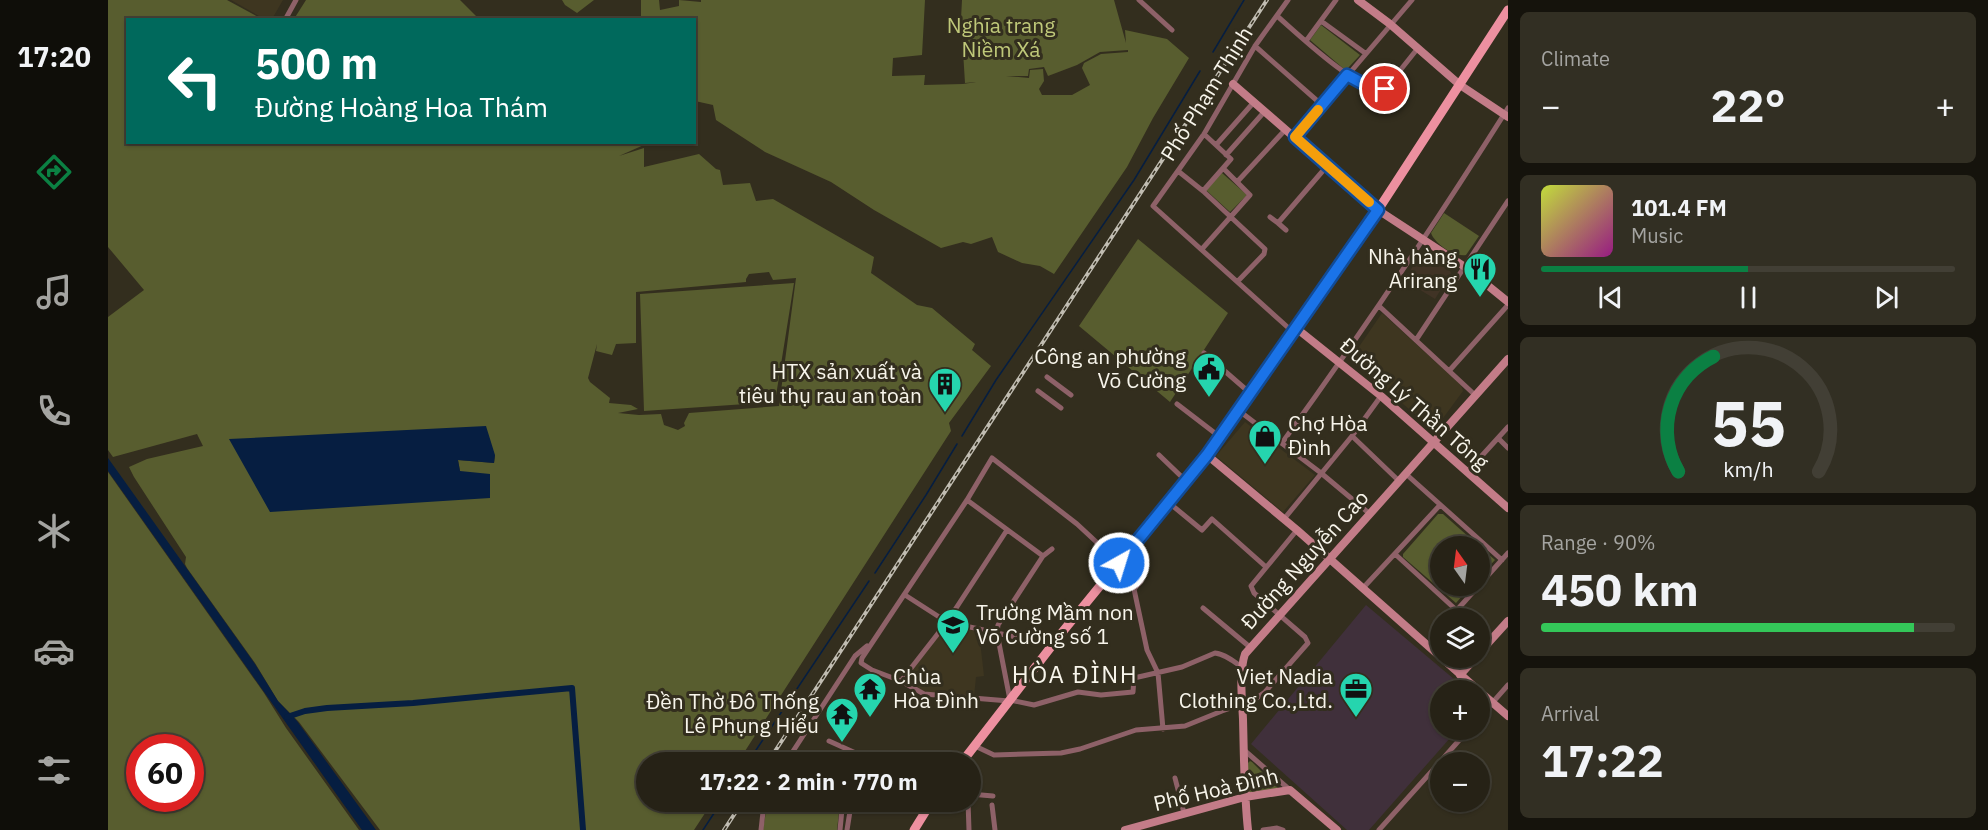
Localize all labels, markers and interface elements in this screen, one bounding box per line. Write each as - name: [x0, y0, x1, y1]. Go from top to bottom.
- park label: Nghĩa trang Niềm Xá: [947, 11, 1055, 63]
- street label: Phố Phạm Thịnh: [1154, 21, 1259, 166]
- text: 500 m: [255, 36, 378, 91]
- text: 17:20: [17, 39, 91, 74]
- icon: left: [156, 42, 234, 120]
- text: Climate: [1541, 45, 1610, 72]
- pin: [1359, 63, 1410, 114]
- icon: arrive: [1368, 72, 1401, 105]
- text: 22°: [1710, 76, 1786, 134]
- text: −: [1541, 84, 1561, 127]
- text: +: [1935, 84, 1955, 127]
- text: Đường Hoàng Hoa Thám: [255, 89, 548, 124]
- icon: directions: [33, 151, 75, 193]
- text: 101.4 FM: [1631, 193, 1727, 222]
- text: Music: [1631, 222, 1683, 249]
- place label: Nhà hàng Arirang: [1368, 242, 1457, 294]
- restaurant icon: Nhà hàng Arirang: [1462, 251, 1498, 298]
- icon: music: [33, 271, 75, 313]
- icon: previous: [1594, 281, 1627, 314]
- icon: pause: [1732, 281, 1765, 314]
- icon: next: [1870, 281, 1903, 314]
- street label: Đường Lý Thần Tông: [1334, 331, 1495, 476]
- place label: Công an phường Võ Cường: [1034, 342, 1186, 394]
- public building icon: Công an phường Võ Cường: [1191, 351, 1227, 398]
- place label: HTX sản xuất và tiêu thụ rau an toàn: [739, 357, 922, 409]
- building icon: HTX sản xuất và tiêu thụ rau an toàn: [927, 366, 963, 413]
- text: 55: [1711, 382, 1785, 463]
- icon: phone: [33, 390, 75, 432]
- place label: Chợ Hòa Đình: [1288, 409, 1368, 461]
- shop icon: Chợ Hòa Đình: [1247, 418, 1283, 465]
- text: km/h: [1723, 455, 1773, 483]
- street label: Đường Nguyễn Cao: [1234, 484, 1374, 635]
- icon: climate: [33, 510, 75, 552]
- text: Range · 90%: [1541, 529, 1656, 556]
- position arrow: [1087, 531, 1151, 595]
- north arrow: [1430, 536, 1490, 596]
- map controls: [1430, 536, 1490, 812]
- text: 450 km: [1541, 560, 1699, 618]
- place label: Trường Mầm non Võ Cường số 1: [976, 598, 1134, 650]
- school or university icon: Trường Mầm non Võ Cường số 1: [935, 607, 971, 654]
- button: layers: [1430, 608, 1490, 668]
- icon: car: [33, 630, 75, 672]
- district label: HÒA ĐÌNH: [1012, 658, 1138, 690]
- place label: Chùa Hòa Đình: [893, 662, 979, 714]
- place label: Viet Nadia Clothing Co.,Ltd.: [1179, 662, 1333, 714]
- temple icon: Chùa Hòa Đình: [852, 671, 888, 718]
- office icon: Viet Nadia Clothing Co.,Ltd.: [1338, 671, 1374, 718]
- button: +: [1430, 680, 1490, 740]
- place label: Đền Thờ Đô Thống Lê Phụng Hiểu: [646, 687, 819, 739]
- temple icon: Đền Thờ Đô Thống Lê Phụng Hiểu: [824, 696, 860, 743]
- text: Arrival: [1541, 700, 1599, 727]
- text: 17:22: [1541, 731, 1664, 789]
- speed limit sign: 60: [126, 734, 204, 812]
- icon: filters: [33, 749, 75, 791]
- button: −: [1430, 752, 1490, 812]
- street label: Phố Hoà Đình: [1151, 761, 1281, 817]
- text: 17:22 · 2 min · 770 m: [699, 767, 918, 796]

